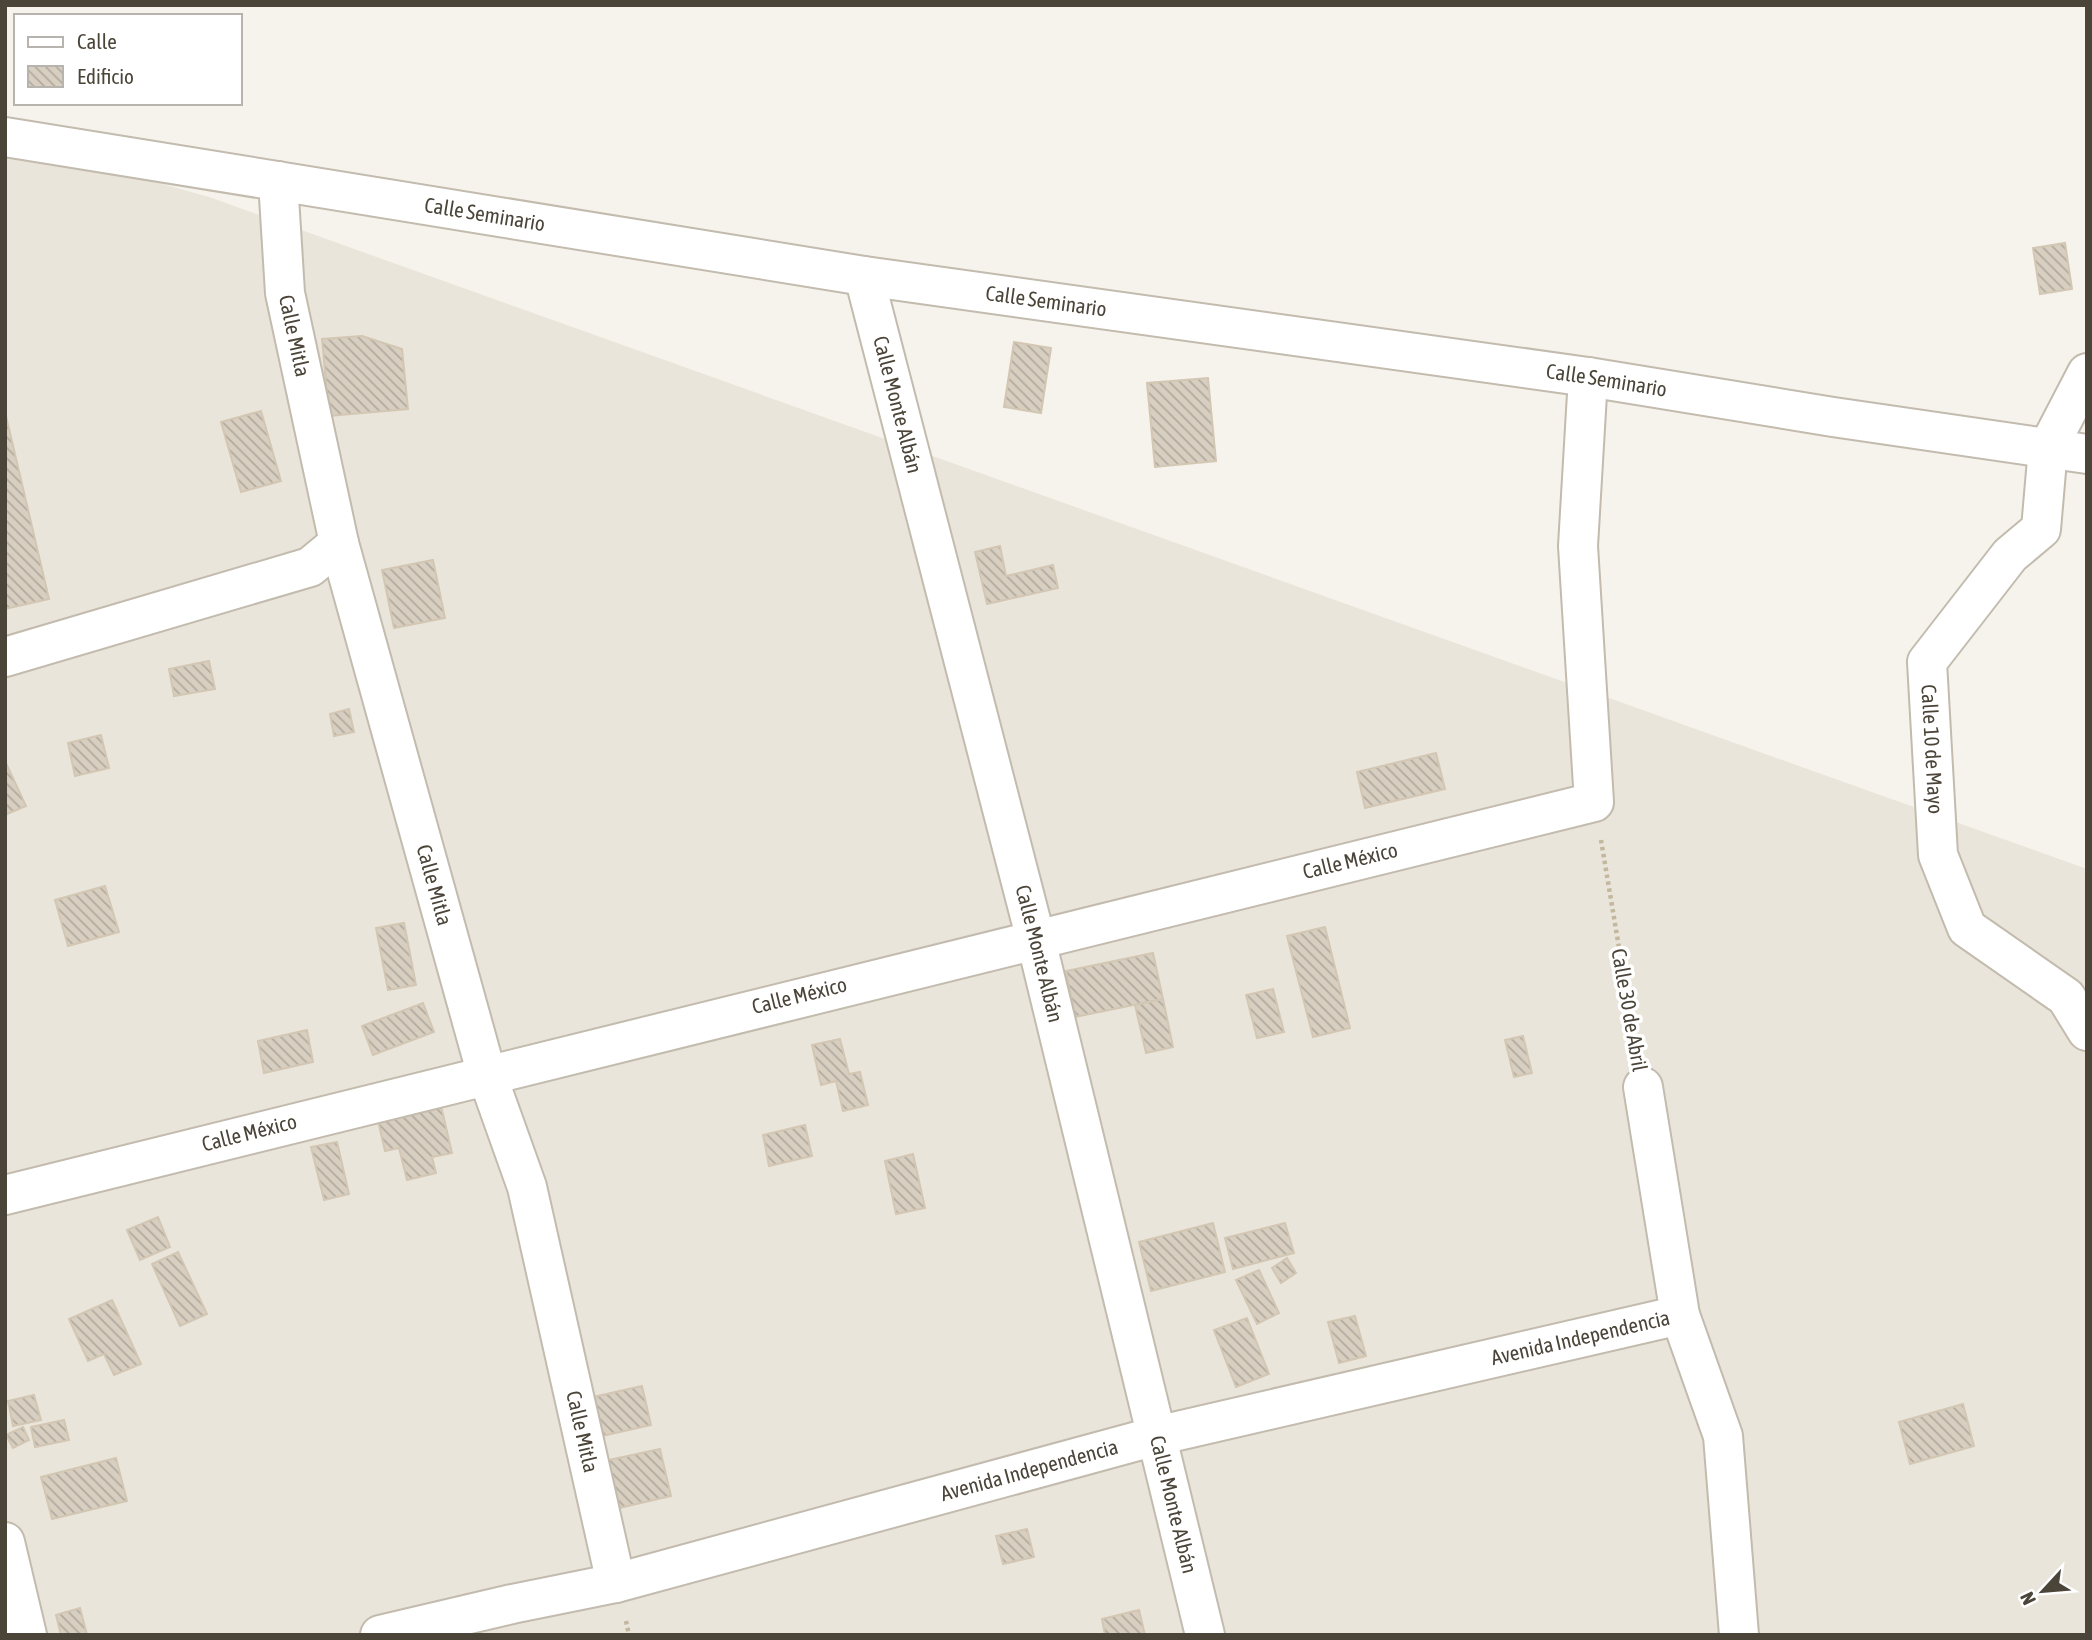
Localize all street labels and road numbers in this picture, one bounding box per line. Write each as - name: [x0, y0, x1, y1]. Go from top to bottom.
- street label: Calle Seminario: [423, 192, 547, 235]
- street label: Calle Seminario: [984, 280, 1108, 321]
- street label: Calle Mitla: [275, 293, 316, 379]
- street label: Calle Monte Albán: [869, 333, 928, 476]
- street label: Calle Seminario: [1545, 358, 1669, 401]
- street label: Calle 10 de Mayo: [1917, 684, 1949, 815]
- street label: Calle México: [1300, 837, 1400, 883]
- street label: Calle Mitla: [412, 842, 458, 928]
- street label: Calle Monte Albán: [1011, 882, 1069, 1025]
- street label: Calle 30 de Abril: [1607, 946, 1653, 1074]
- street label: Calle México: [749, 972, 849, 1018]
- street label: Calle México: [199, 1109, 299, 1156]
- street label: Avenida Independencia: [1489, 1305, 1672, 1369]
- street label: Calle Mitla: [562, 1388, 604, 1475]
- street label: Calle Monte Albán: [1146, 1433, 1203, 1576]
- street label: Avenida Independencia: [938, 1434, 1120, 1505]

